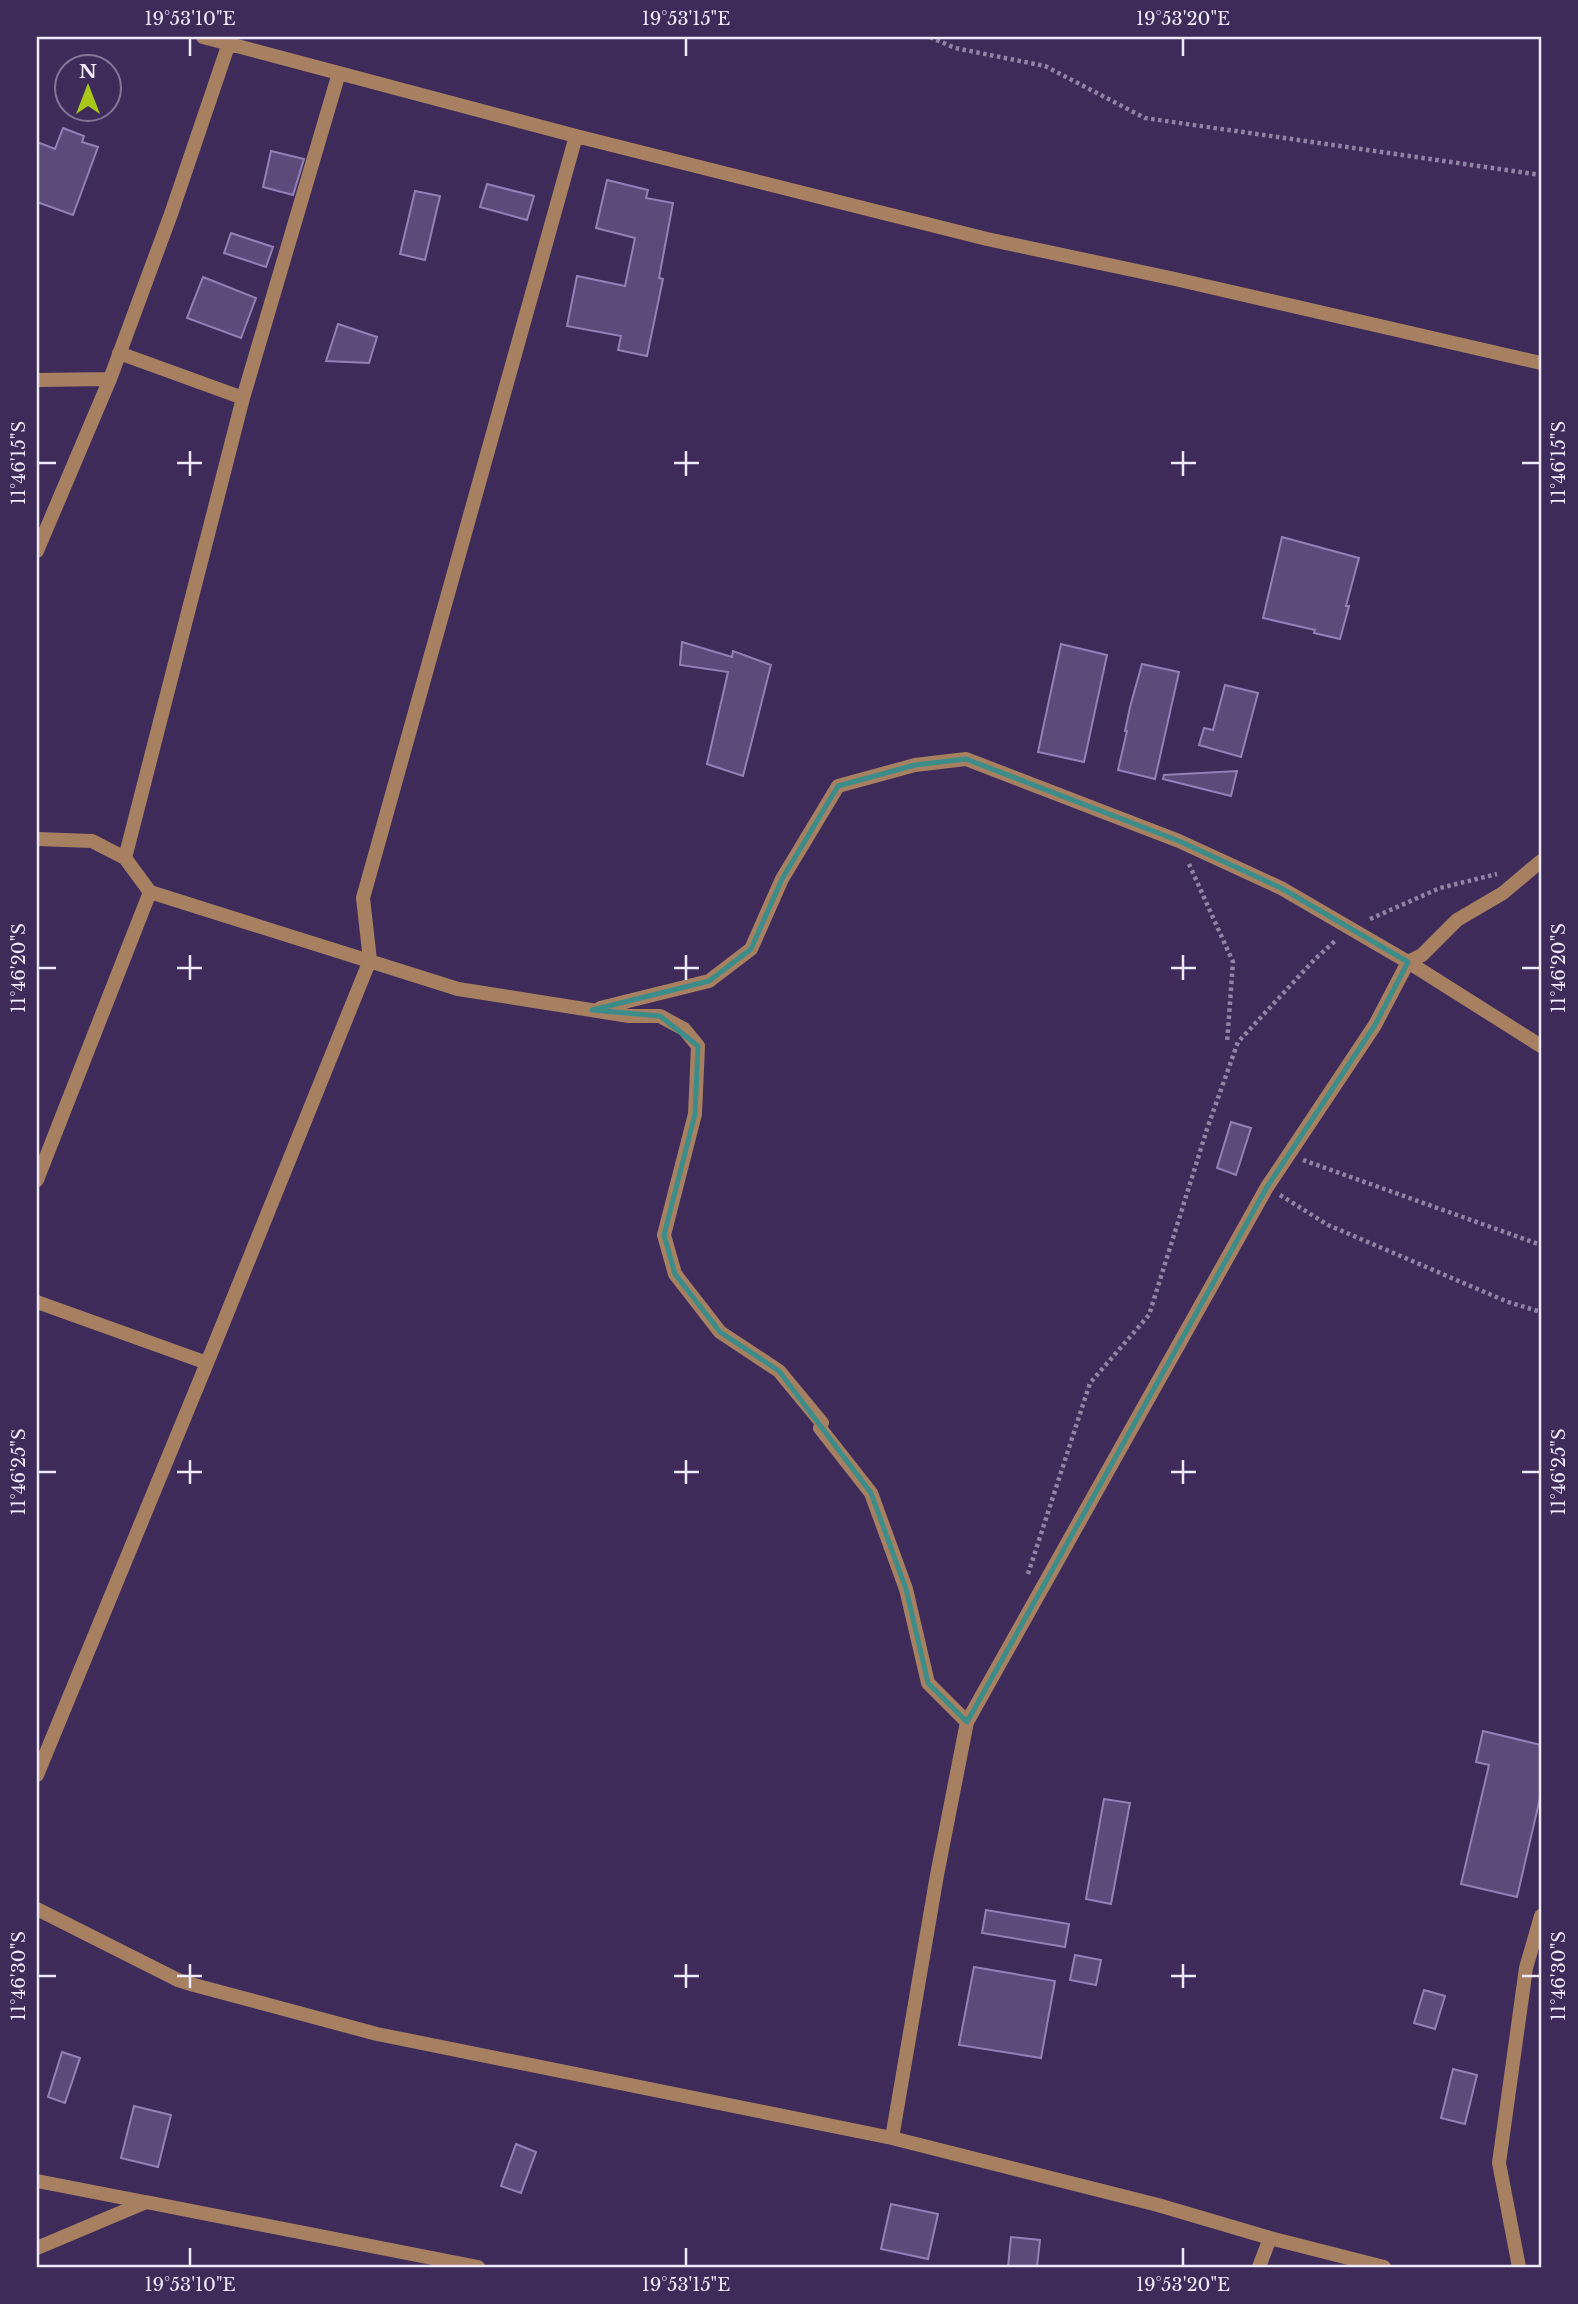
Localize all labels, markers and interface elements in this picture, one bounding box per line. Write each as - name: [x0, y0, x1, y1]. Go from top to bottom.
- text: 19°53'10"E: [144, 8, 236, 30]
- text: 19°53'15"E: [642, 8, 730, 30]
- text: 19°53'20"E: [1136, 8, 1230, 30]
- north arrow: [52, 52, 122, 122]
- text: N: [79, 60, 97, 83]
- text: 11°46'15"S: [8, 421, 30, 505]
- text: 11°46'15"S: [1548, 421, 1570, 505]
- text: 11°46'20"S: [8, 923, 30, 1013]
- text: 11°46'20"S: [1548, 923, 1570, 1013]
- text: 11°46'25"S: [8, 1428, 30, 1516]
- text: 11°46'25"S: [1548, 1428, 1570, 1516]
- text: 11°46'30"S: [8, 1931, 30, 2021]
- text: 11°46'30"S: [1548, 1931, 1570, 2021]
- text: 19°53'10"E: [144, 2274, 236, 2296]
- text: 19°53'15"E: [642, 2274, 730, 2296]
- text: 19°53'20"E: [1136, 2274, 1230, 2296]

